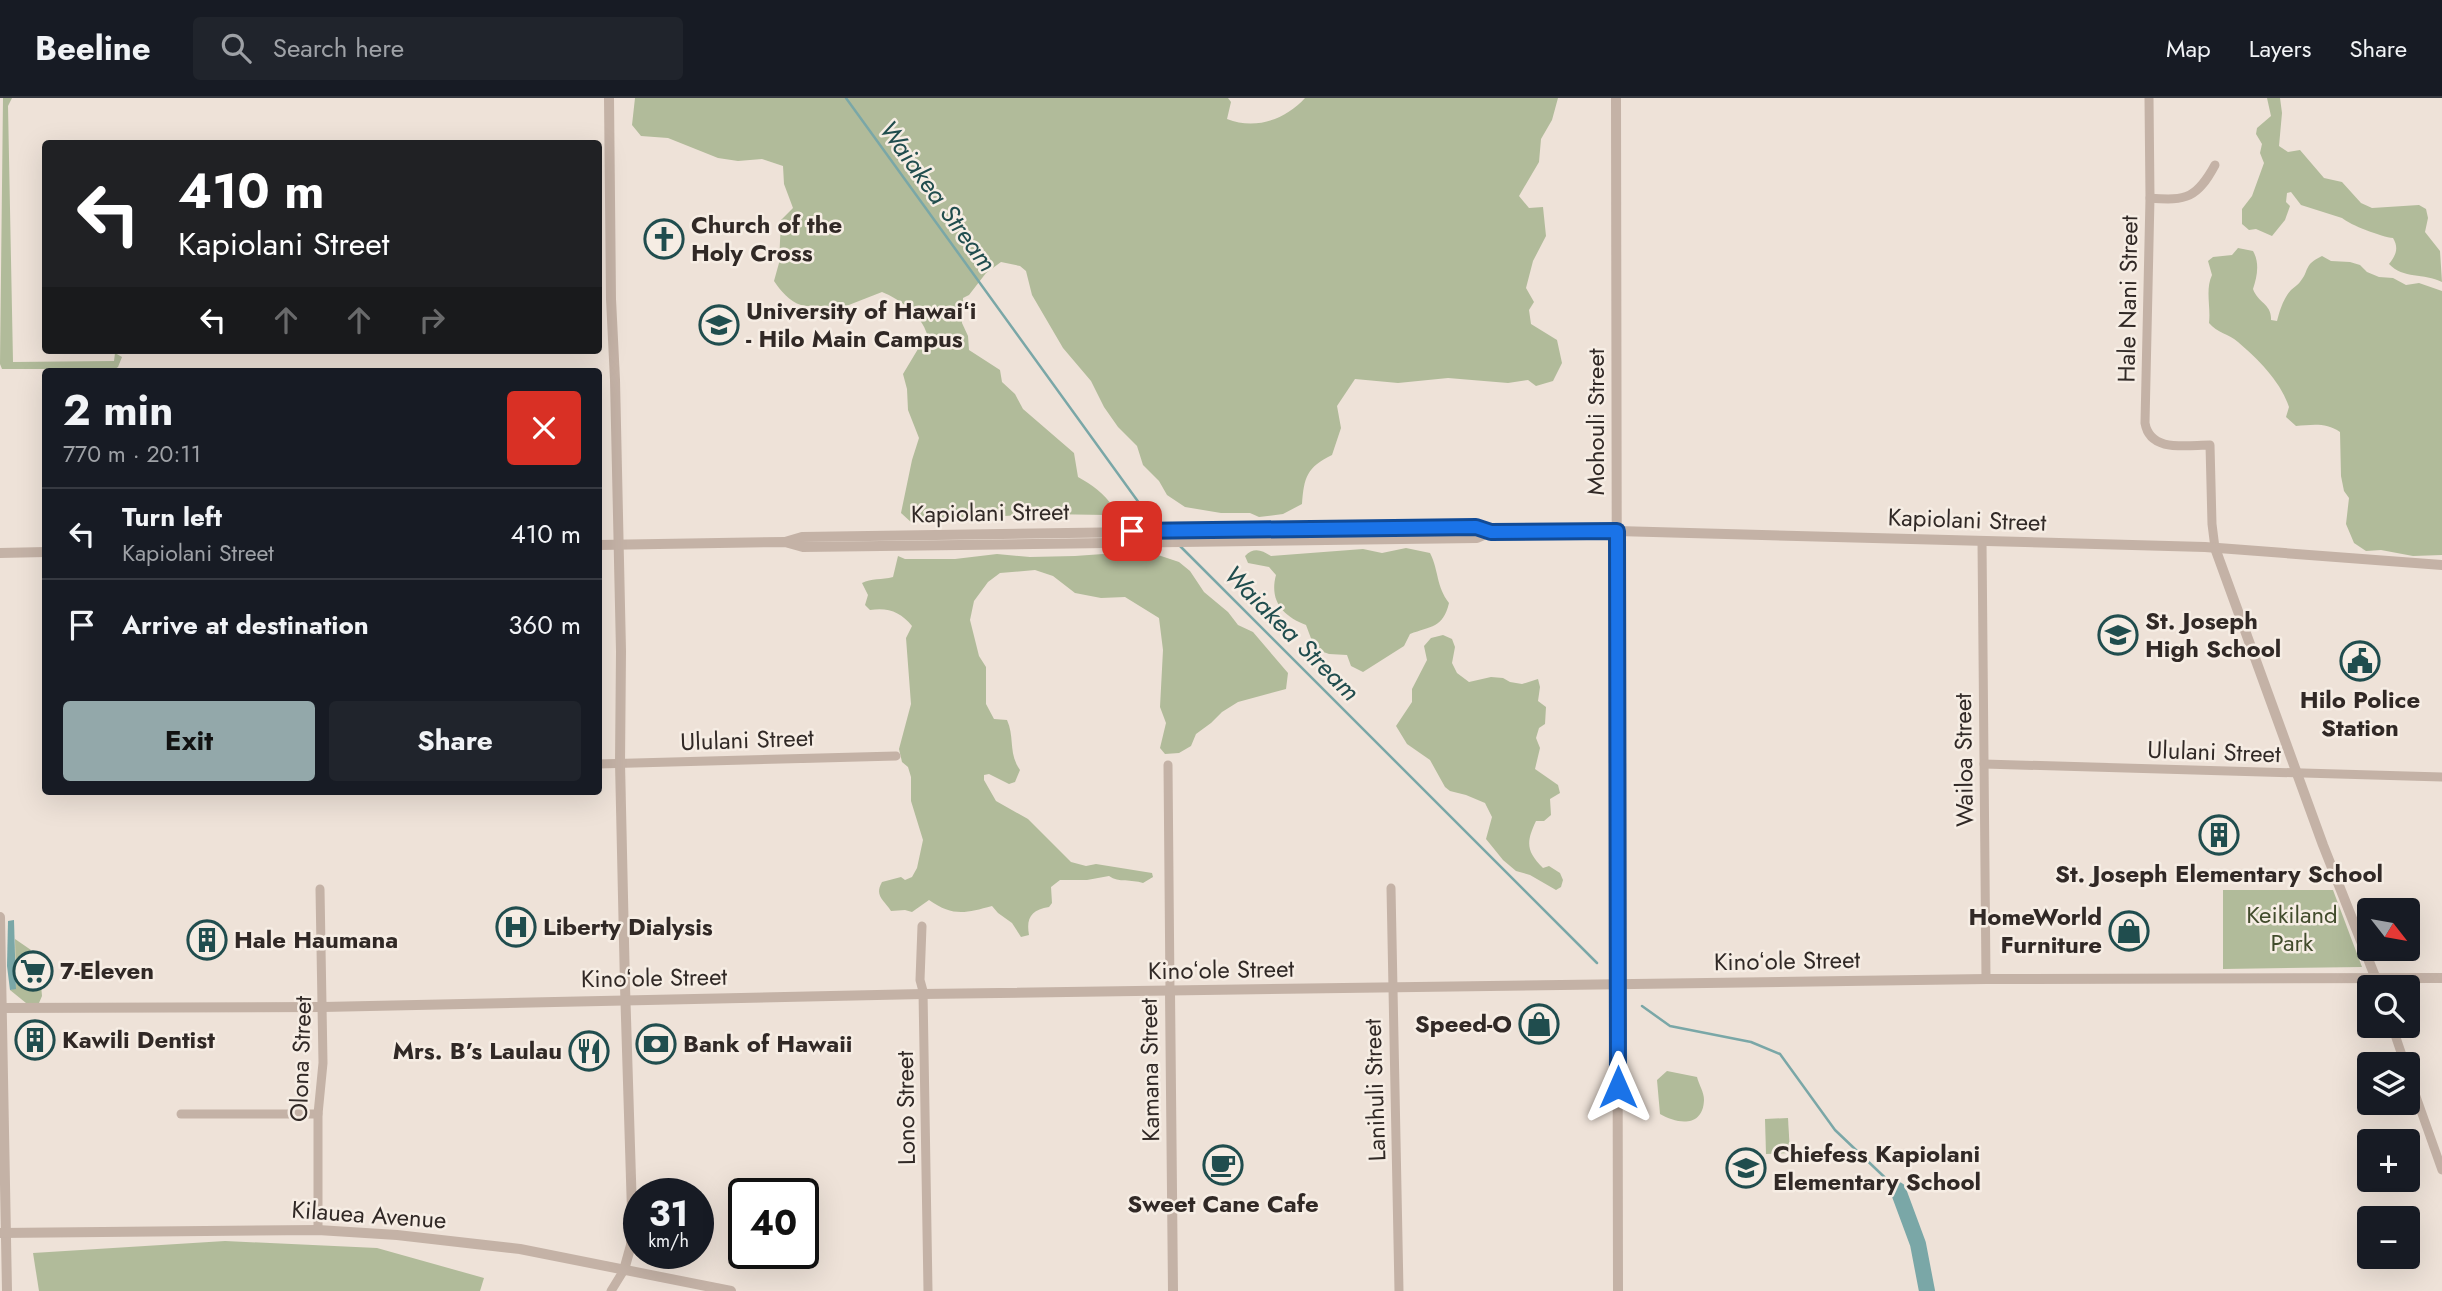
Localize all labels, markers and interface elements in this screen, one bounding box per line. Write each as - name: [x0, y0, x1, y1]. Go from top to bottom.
- search box: [193, 17, 683, 80]
- text: Beeline: [35, 25, 151, 72]
- icon: search: [217, 29, 255, 67]
- text: Search here: [273, 29, 404, 67]
- text: Map: [2166, 31, 2211, 66]
- text: Layers: [2249, 31, 2311, 66]
- text: Share: [2349, 31, 2407, 66]
- water label: Waiakea Stream: [870, 112, 1006, 280]
- text: 410 m: [178, 156, 324, 226]
- icon: left: [63, 168, 154, 259]
- place label: Church of the Holy Cross: [691, 207, 842, 270]
- street label: Hale Nani Street: [2109, 215, 2146, 383]
- church icon: Church of the Holy Cross: [643, 218, 685, 260]
- text: Kapiolani Street: [178, 221, 389, 267]
- place label: University of Hawaiʻi - Hilo Main Campus: [746, 293, 976, 356]
- icon: left: [194, 301, 232, 339]
- icon: ahead: [267, 301, 305, 339]
- icon: ahead: [340, 301, 378, 339]
- icon: right: [413, 301, 451, 339]
- school or university icon: University of Hawaiʻi - Hilo Main Campus: [698, 304, 740, 346]
- street label: Mohouli Street: [1578, 348, 1613, 496]
- text: 2 min: [63, 380, 173, 441]
- button: close: [507, 391, 581, 465]
- text: 770 m · 20:11: [63, 437, 201, 471]
- street label: Kapiolani Street: [910, 494, 1070, 531]
- text: Turn left: [122, 498, 222, 536]
- street label: Kapiolani Street: [1887, 499, 2047, 540]
- pin: [1102, 501, 1162, 561]
- icon: arrive: [1113, 512, 1151, 550]
- icon: left: [63, 515, 101, 553]
- text: 410 m: [510, 515, 581, 553]
- text: Kapiolani Street: [122, 536, 274, 570]
- water label: Waiakea Stream: [1215, 556, 1369, 710]
- place label: St. Joseph High School: [2145, 603, 2281, 666]
- icon: arrive: [63, 606, 101, 644]
- text: Arrive at destination: [122, 606, 369, 644]
- text: 360 m: [508, 606, 581, 644]
- school or university icon: St. Joseph High School: [2097, 614, 2139, 656]
- public building icon: Hilo Police Station: [2339, 640, 2381, 682]
- place label: Hilo Police Station: [2300, 682, 2420, 745]
- street label: Wailoa Street: [1945, 693, 1982, 827]
- button: Exit: [63, 701, 315, 781]
- button: Share: [329, 701, 581, 781]
- street label: Ululani Street: [680, 720, 815, 759]
- street label: Ululani Street: [2147, 732, 2282, 771]
- building icon: St. Joseph Elementary School: [2198, 814, 2240, 856]
- place label: St. Joseph Elementary School: [2055, 856, 2383, 891]
- park label: Keikiland Park: [2246, 897, 2338, 960]
- north arrow: [2357, 898, 2420, 961]
- map controls: [2357, 898, 2420, 1269]
- place label: HomeWorld Furniture: [1969, 899, 2102, 962]
- hospital icon: Liberty Dialysis: [495, 906, 537, 948]
- place label: Liberty Dialysis: [543, 909, 713, 944]
- shop icon: HomeWorld Furniture: [2108, 910, 2150, 952]
- building icon: Hale Haumana: [186, 919, 228, 961]
- place label: Hale Haumana: [234, 922, 398, 957]
- street label: Kinoʻole Street: [1714, 942, 1861, 979]
- supermarket icon: 7-Eleven: [12, 950, 54, 992]
- street label: Kinoʻole Street: [1148, 951, 1295, 988]
- place label: 7-Eleven: [60, 953, 154, 988]
- street label: Kinoʻole Street: [581, 959, 728, 996]
- button: search: [2357, 975, 2420, 1038]
- street label: Olona Street: [281, 995, 320, 1123]
- street label: Kamana Street: [1131, 997, 1168, 1142]
- shop icon: Speed-O: [1518, 1003, 1560, 1045]
- place label: Speed-O: [1415, 1006, 1512, 1041]
- street label: Lanihuli Street: [1355, 1018, 1394, 1162]
- building icon: Kawili Dentist: [14, 1019, 56, 1061]
- place label: Kawili Dentist: [62, 1022, 215, 1057]
- bank icon: Bank of Hawaii: [635, 1023, 677, 1065]
- place label: Bank of Hawaii: [683, 1026, 852, 1061]
- restaurant icon: Mrs. B’s Laulau: [568, 1030, 610, 1072]
- place label: Mrs. B’s Laulau: [393, 1033, 562, 1068]
- street label: Lono Street: [887, 1050, 924, 1165]
- position arrow: [1581, 1050, 1655, 1124]
- button: layers: [2357, 1052, 2420, 1115]
- button: +: [2357, 1129, 2420, 1192]
- place label: Chiefess Kapiolani Elementary School: [1773, 1136, 1981, 1199]
- cafe icon: Sweet Cane Cafe: [1202, 1144, 1244, 1186]
- school or university icon: Chiefess Kapiolani Elementary School: [1725, 1147, 1767, 1189]
- speed limit sign: 40: [728, 1178, 819, 1269]
- place label: Sweet Cane Cafe: [1127, 1186, 1319, 1221]
- text: 31: [649, 1189, 688, 1239]
- street label: Kilauea Avenue: [290, 1192, 448, 1237]
- button: −: [2357, 1206, 2420, 1269]
- text: km/h: [648, 1228, 689, 1254]

